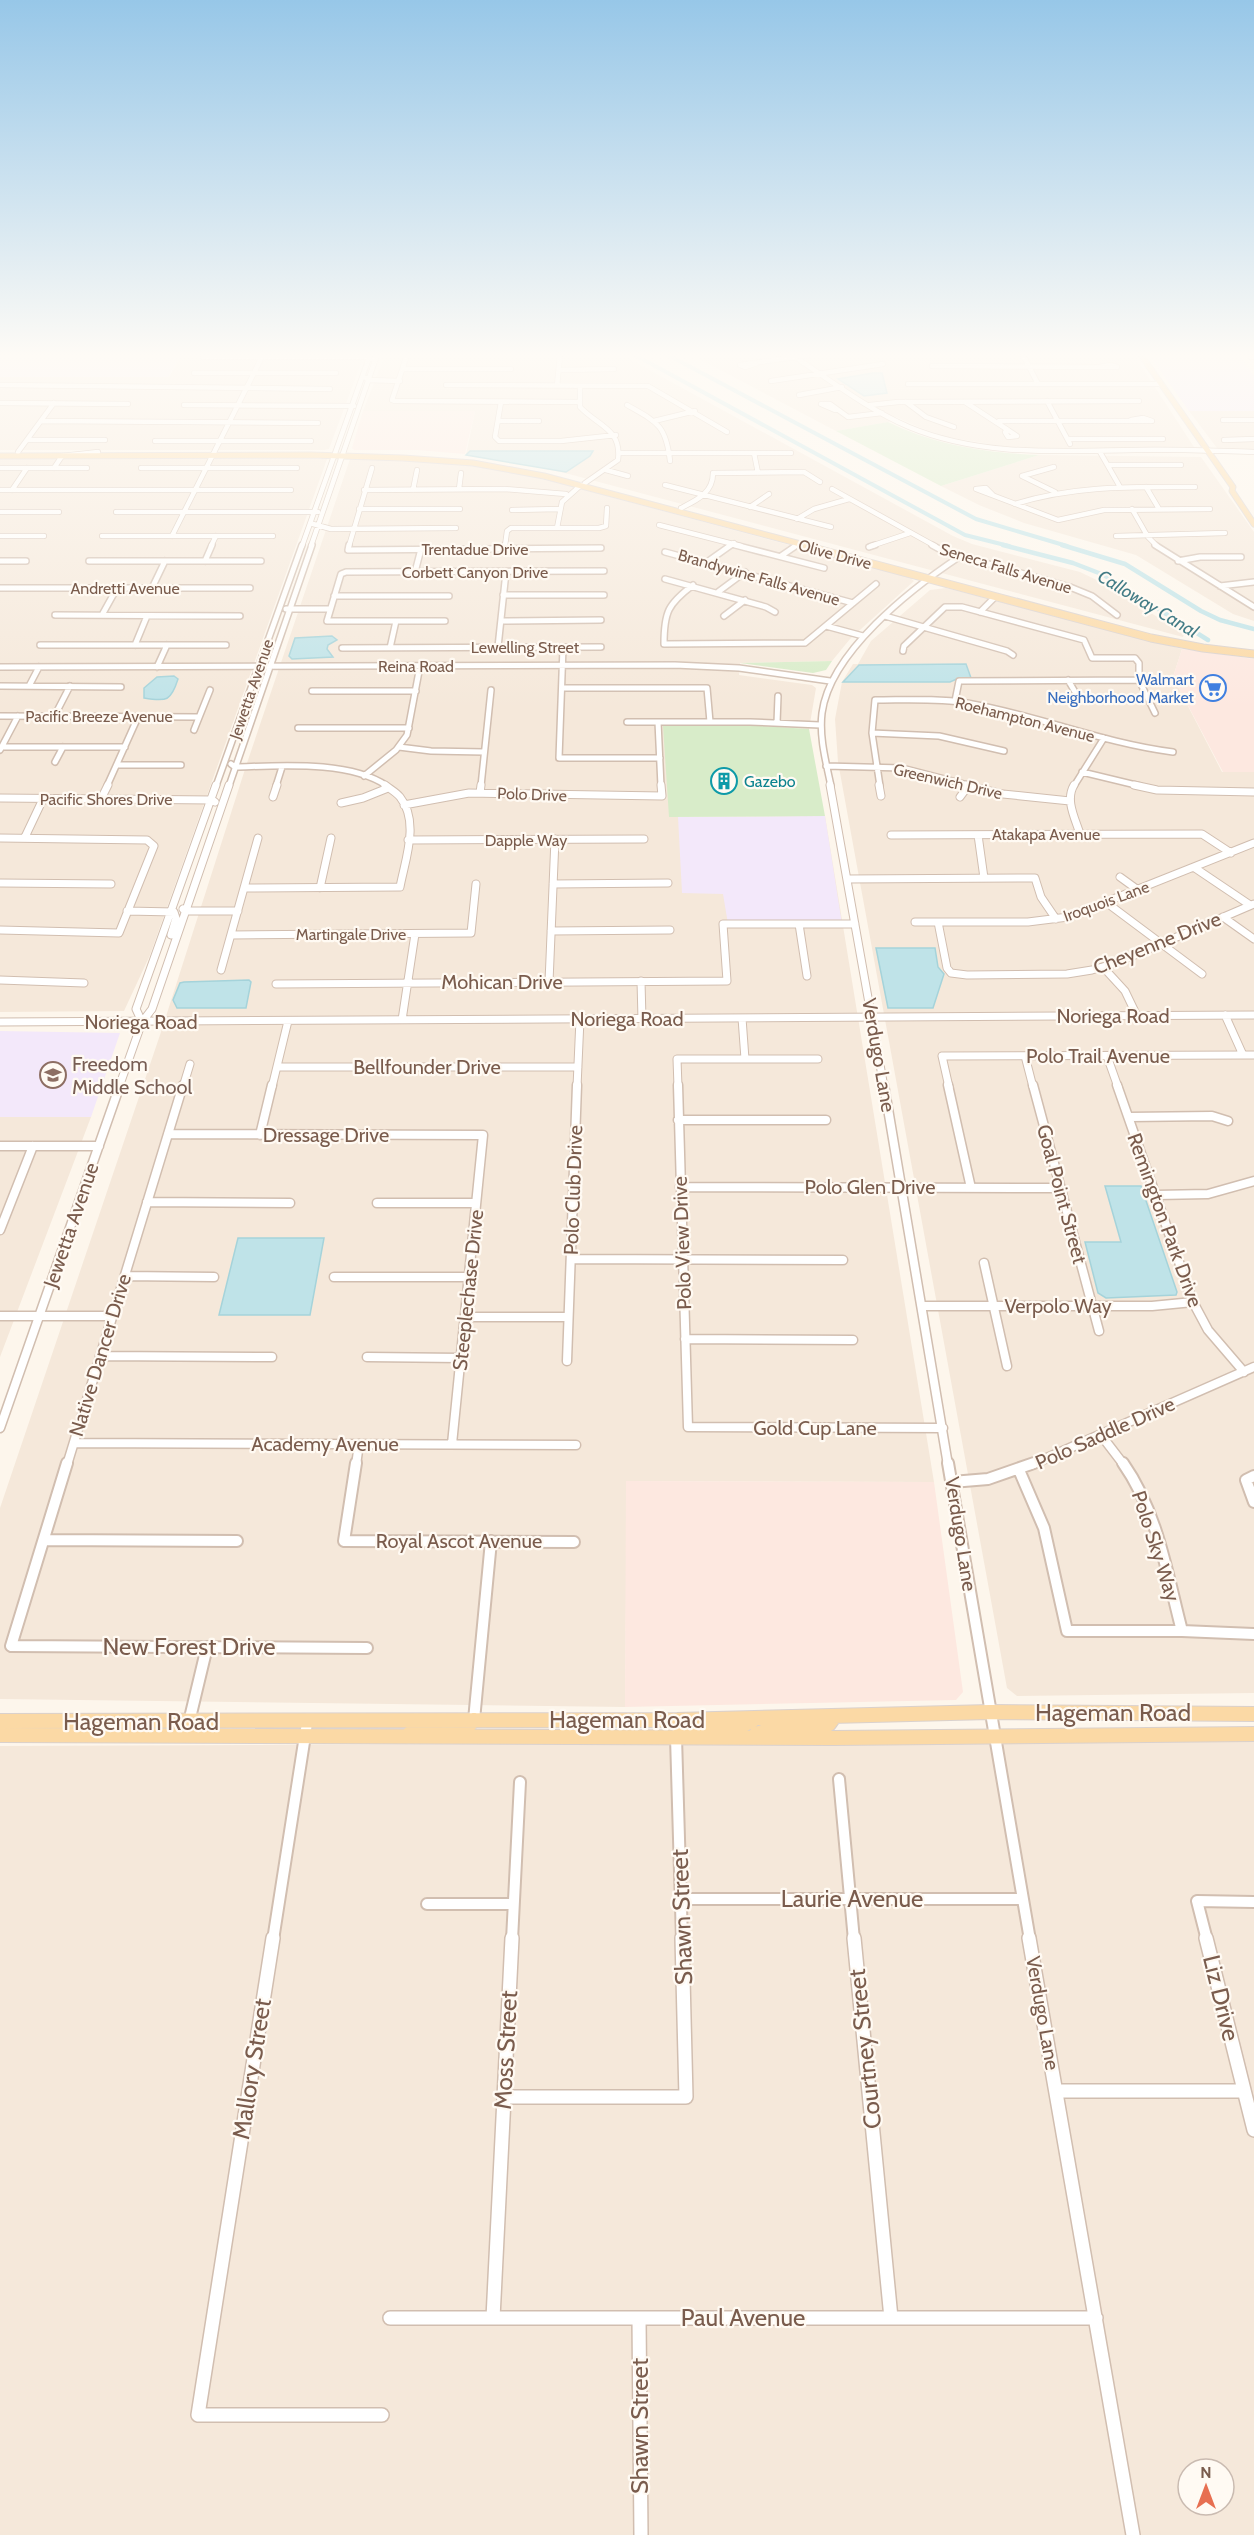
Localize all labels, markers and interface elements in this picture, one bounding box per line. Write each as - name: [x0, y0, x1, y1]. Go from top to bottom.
- street label: Olive Drive: [796, 536, 873, 573]
- street label: Seneca Falls Avenue: [938, 539, 1074, 598]
- street label: Trentadue Drive: [422, 540, 529, 559]
- street label: Brandywine Falls Avenue: [676, 545, 842, 610]
- street label: Corbett Canyon Drive: [402, 563, 548, 582]
- water label: Calloway Canal: [1094, 565, 1203, 643]
- street label: Andretti Avenue: [70, 579, 180, 598]
- street label: Jewetta Avenue: [225, 637, 277, 743]
- street label: Lewelling Street: [471, 638, 580, 657]
- street label: Reina Road: [378, 657, 454, 676]
- place label: Walmart Neighborhood Market: [1047, 670, 1195, 707]
- supermarket icon: Walmart Neighborhood Market: [1198, 673, 1228, 703]
- street label: Roehampton Avenue: [953, 693, 1097, 746]
- street label: Pacific Breeze Avenue: [25, 707, 173, 726]
- street label: Greenwich Drive: [892, 760, 1004, 803]
- building icon: Gazebo: [709, 766, 739, 796]
- place label: Gazebo: [744, 772, 796, 791]
- street label: Polo Drive: [497, 784, 567, 805]
- street label: Pacific Shores Drive: [40, 790, 172, 809]
- street label: Atakapa Avenue: [992, 825, 1100, 844]
- street label: Dapple Way: [485, 831, 567, 850]
- street label: Iroquois Lane: [1061, 877, 1152, 926]
- street label: Cheyenne Drive: [1090, 907, 1224, 979]
- street label: Martingale Drive: [296, 925, 406, 944]
- street label: Mohican Drive: [441, 970, 563, 994]
- street label: Verdugo Lane: [857, 996, 901, 1114]
- street label: Noriega Road: [1056, 1004, 1170, 1028]
- street label: Noriega Road: [570, 1007, 684, 1031]
- street label: Noriega Road: [84, 1010, 198, 1034]
- street label: Polo Trail Avenue: [1026, 1044, 1170, 1068]
- place label: Freedom Middle School: [72, 1052, 192, 1099]
- street label: Bellfounder Drive: [353, 1055, 501, 1079]
- school or university icon: Freedom Middle School: [38, 1060, 68, 1090]
- street label: Goal Point Street: [1032, 1122, 1092, 1267]
- street label: Dressage Drive: [263, 1123, 389, 1147]
- street label: Polo Club Drive: [559, 1124, 587, 1256]
- street label: Remington Park Drive: [1122, 1130, 1208, 1310]
- street label: Jewetta Avenue: [38, 1159, 104, 1292]
- street label: Polo Glen Drive: [804, 1175, 936, 1199]
- street label: Polo View Drive: [668, 1176, 696, 1310]
- street label: Steeplechase Drive: [448, 1208, 488, 1372]
- street label: Native Dancer Drive: [64, 1271, 136, 1439]
- street label: Verpolo Way: [1004, 1294, 1112, 1318]
- street label: Polo Saddle Drive: [1032, 1392, 1178, 1474]
- street label: Gold Cup Lane: [753, 1416, 877, 1440]
- street label: Academy Avenue: [251, 1432, 399, 1456]
- street label: Verdugo Lane: [940, 1475, 982, 1593]
- street label: Polo Sky Way: [1127, 1488, 1185, 1604]
- street label: Royal Ascot Avenue: [376, 1529, 542, 1553]
- street label: New Forest Drive: [102, 1632, 276, 1661]
- street label: Hageman Road: [1035, 1698, 1191, 1727]
- street label: Hageman Road: [549, 1705, 705, 1734]
- street label: Hageman Road: [63, 1707, 219, 1736]
- street label: Shawn Street: [665, 1849, 698, 1985]
- street label: Laurie Avenue: [781, 1884, 923, 1913]
- street label: Liz Drive: [1197, 1952, 1246, 2044]
- street label: Verdugo Lane: [1021, 1954, 1065, 2072]
- street label: Courtney Street: [842, 1968, 887, 2130]
- street label: Moss Street: [488, 1990, 523, 2110]
- street label: Mallory Street: [226, 1996, 277, 2141]
- street label: Paul Avenue: [681, 2303, 805, 2332]
- street label: Shawn Street: [625, 2358, 654, 2494]
- north arrow: [1176, 2457, 1236, 2517]
- text: N: [1200, 2463, 1212, 2482]

